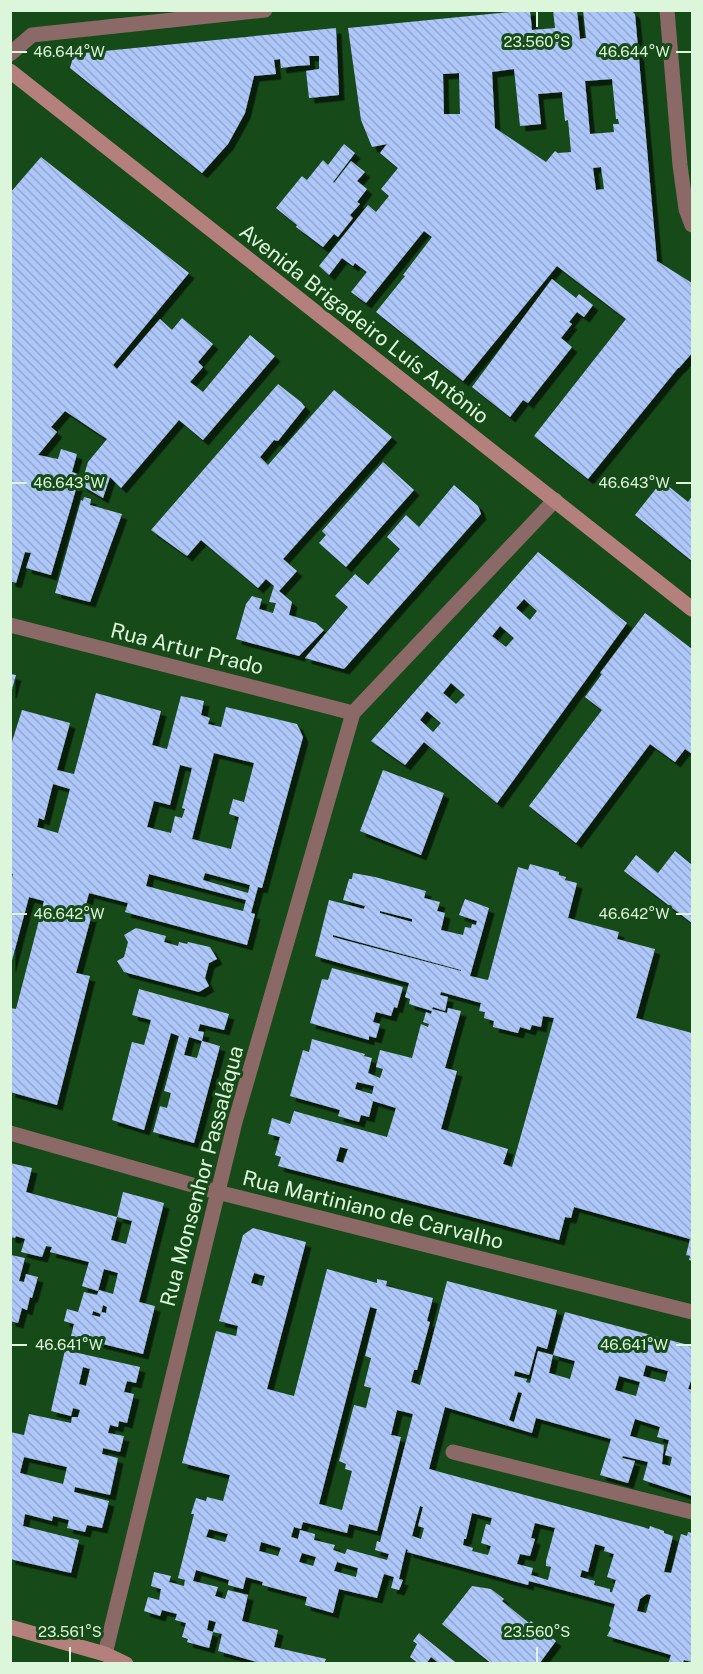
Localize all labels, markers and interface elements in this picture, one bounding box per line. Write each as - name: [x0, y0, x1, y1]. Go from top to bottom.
- text: 23.560°S: [504, 33, 570, 50]
- text: 46.644°W: [33, 43, 105, 60]
- text: 46.644°W: [598, 43, 670, 60]
- street label: Avenida Brigadeiro Luís Antônio: [235, 218, 494, 429]
- text: 46.643°W: [33, 474, 105, 491]
- text: 46.643°W: [598, 474, 670, 491]
- street label: Rua Artur Prado: [108, 617, 266, 680]
- text: 46.642°W: [33, 905, 105, 922]
- text: 46.642°W: [598, 905, 670, 922]
- street label: Rua Monsenhor Passaláqua: [155, 1043, 248, 1309]
- street label: Rua Martiniano de Carvalho: [240, 1165, 506, 1254]
- text: 46.641°W: [35, 1336, 103, 1353]
- text: 46.641°W: [600, 1336, 668, 1353]
- text: 23.561°S: [38, 1623, 102, 1640]
- text: 23.560°S: [504, 1623, 570, 1640]

